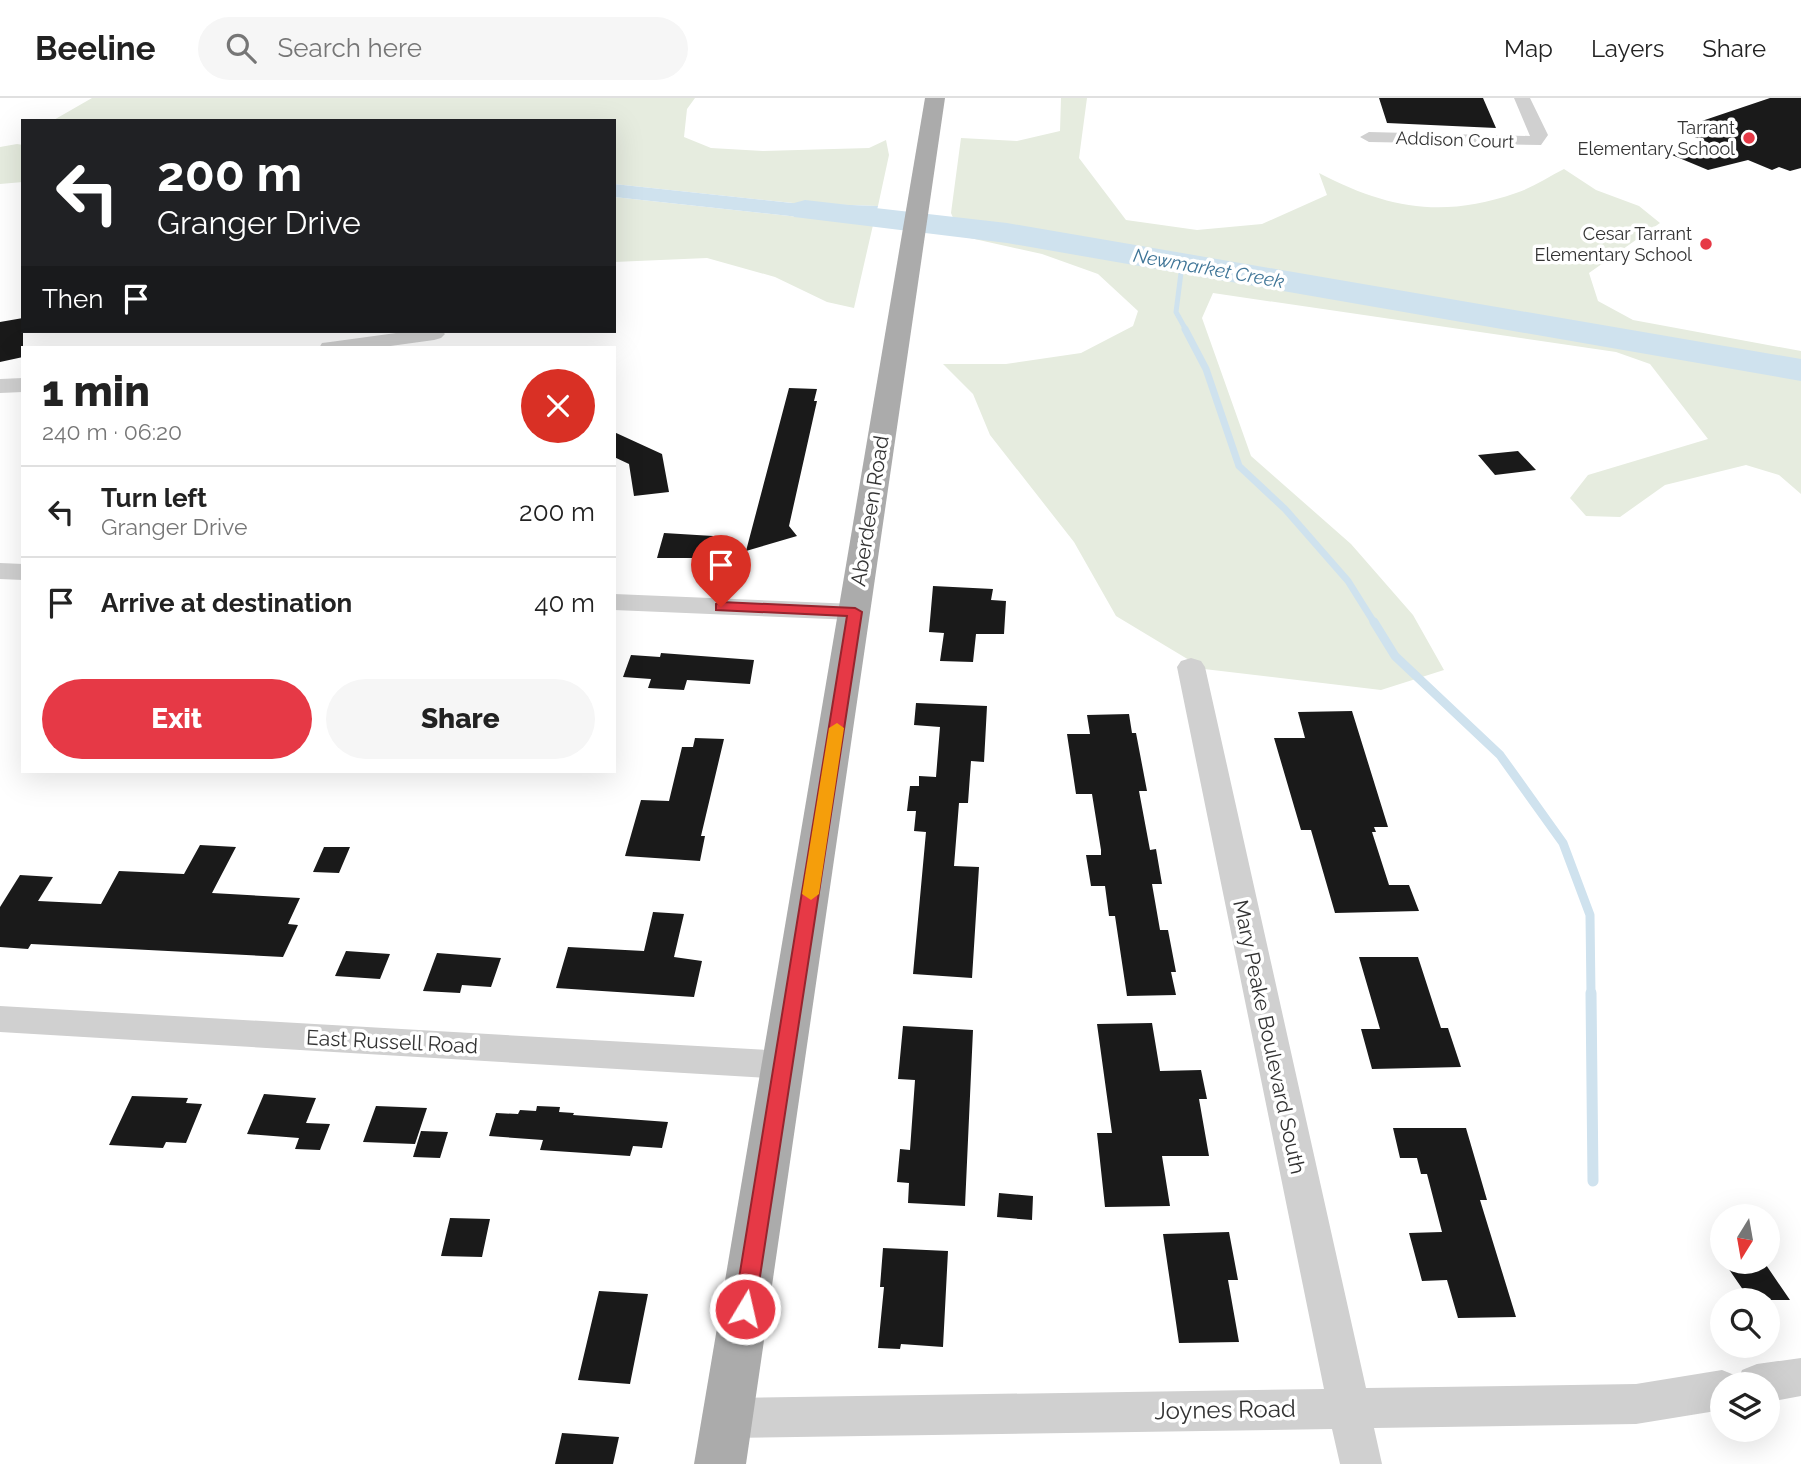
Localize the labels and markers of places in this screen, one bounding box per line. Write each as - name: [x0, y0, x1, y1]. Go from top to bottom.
- place label: Tarrant Elementary School: [1577, 117, 1735, 159]
- marker: Tarrant Elementary School: [1741, 130, 1757, 146]
- place label: Cesar Tarrant Elementary School: [1534, 223, 1692, 265]
- marker: Cesar Tarrant Elementary School: [1698, 236, 1714, 252]
- pin: [691, 535, 751, 607]

